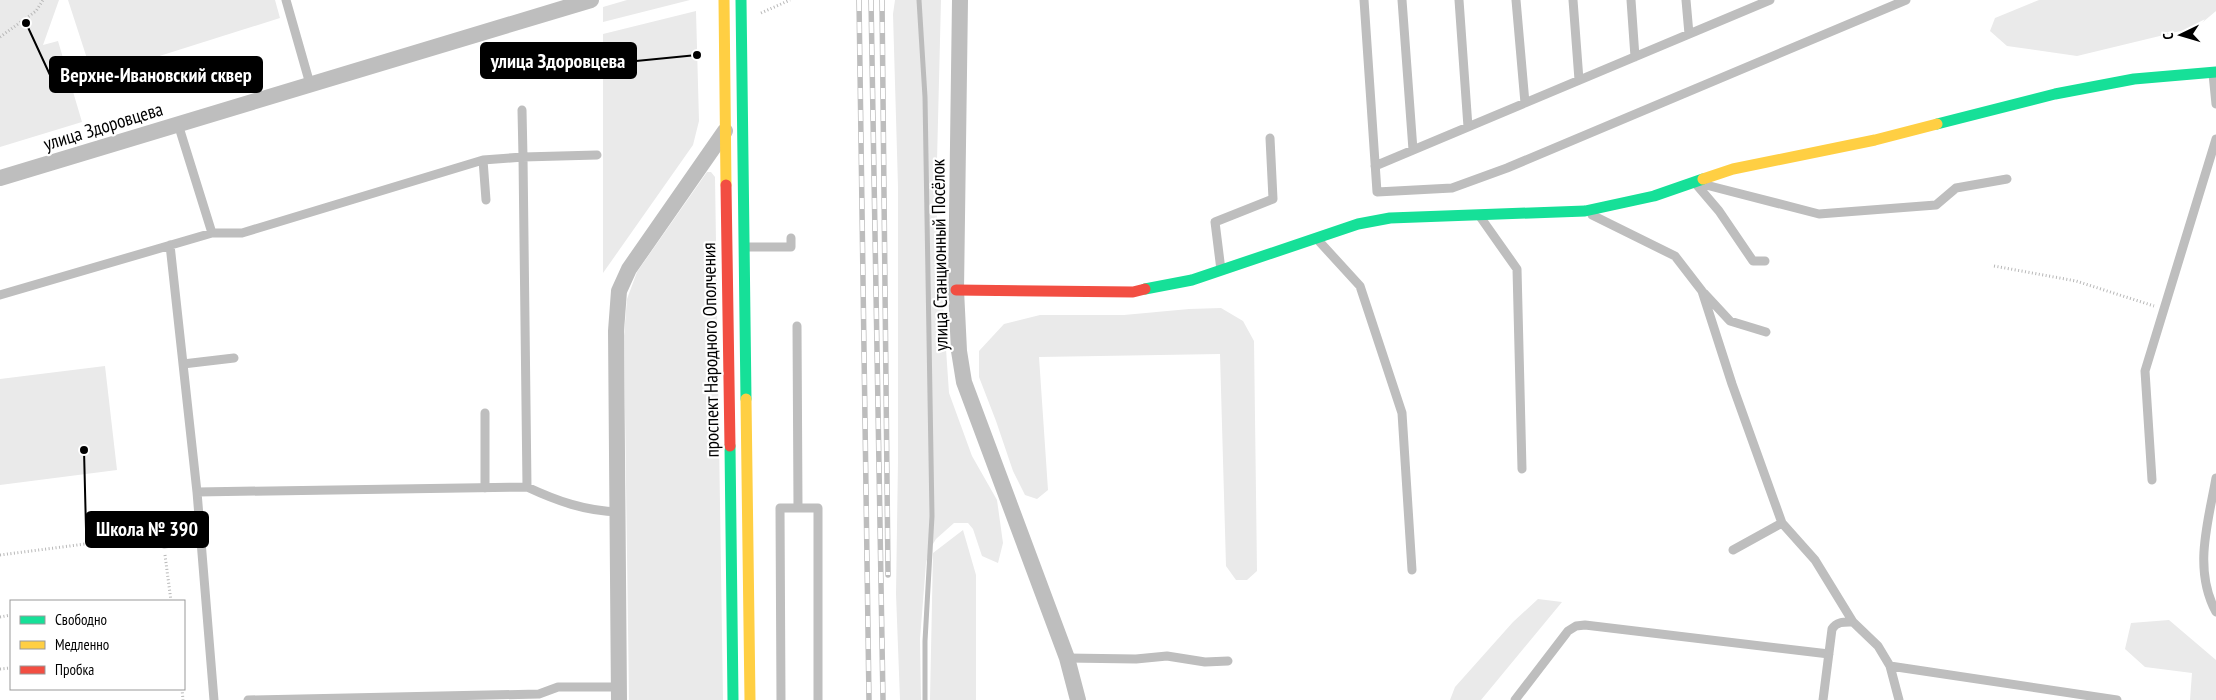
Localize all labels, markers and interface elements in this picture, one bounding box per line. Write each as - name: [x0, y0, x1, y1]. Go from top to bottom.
- north arrow: [2156, 10, 2206, 60]
- text: С: [2159, 32, 2177, 40]
- callout: улица Здоровцева: [481, 43, 636, 78]
- text: улица Здоровцева: [490, 48, 625, 74]
- callout: Верхне-Ивановский сквер: [50, 57, 262, 92]
- text: Верхне-Ивановский сквер: [60, 62, 252, 88]
- street label: улица Здоровцева: [40, 96, 166, 156]
- street label: улица Станционный Посёлок: [925, 158, 953, 351]
- street label: проспект Народного Ополчения: [696, 242, 724, 458]
- callout: Школа № 390: [86, 512, 208, 547]
- text: Школа № 390: [96, 516, 198, 542]
- legend: [10, 600, 185, 690]
- text: Свободно: [55, 610, 107, 629]
- text: Медленно: [55, 635, 109, 654]
- text: Пробка: [55, 660, 94, 679]

